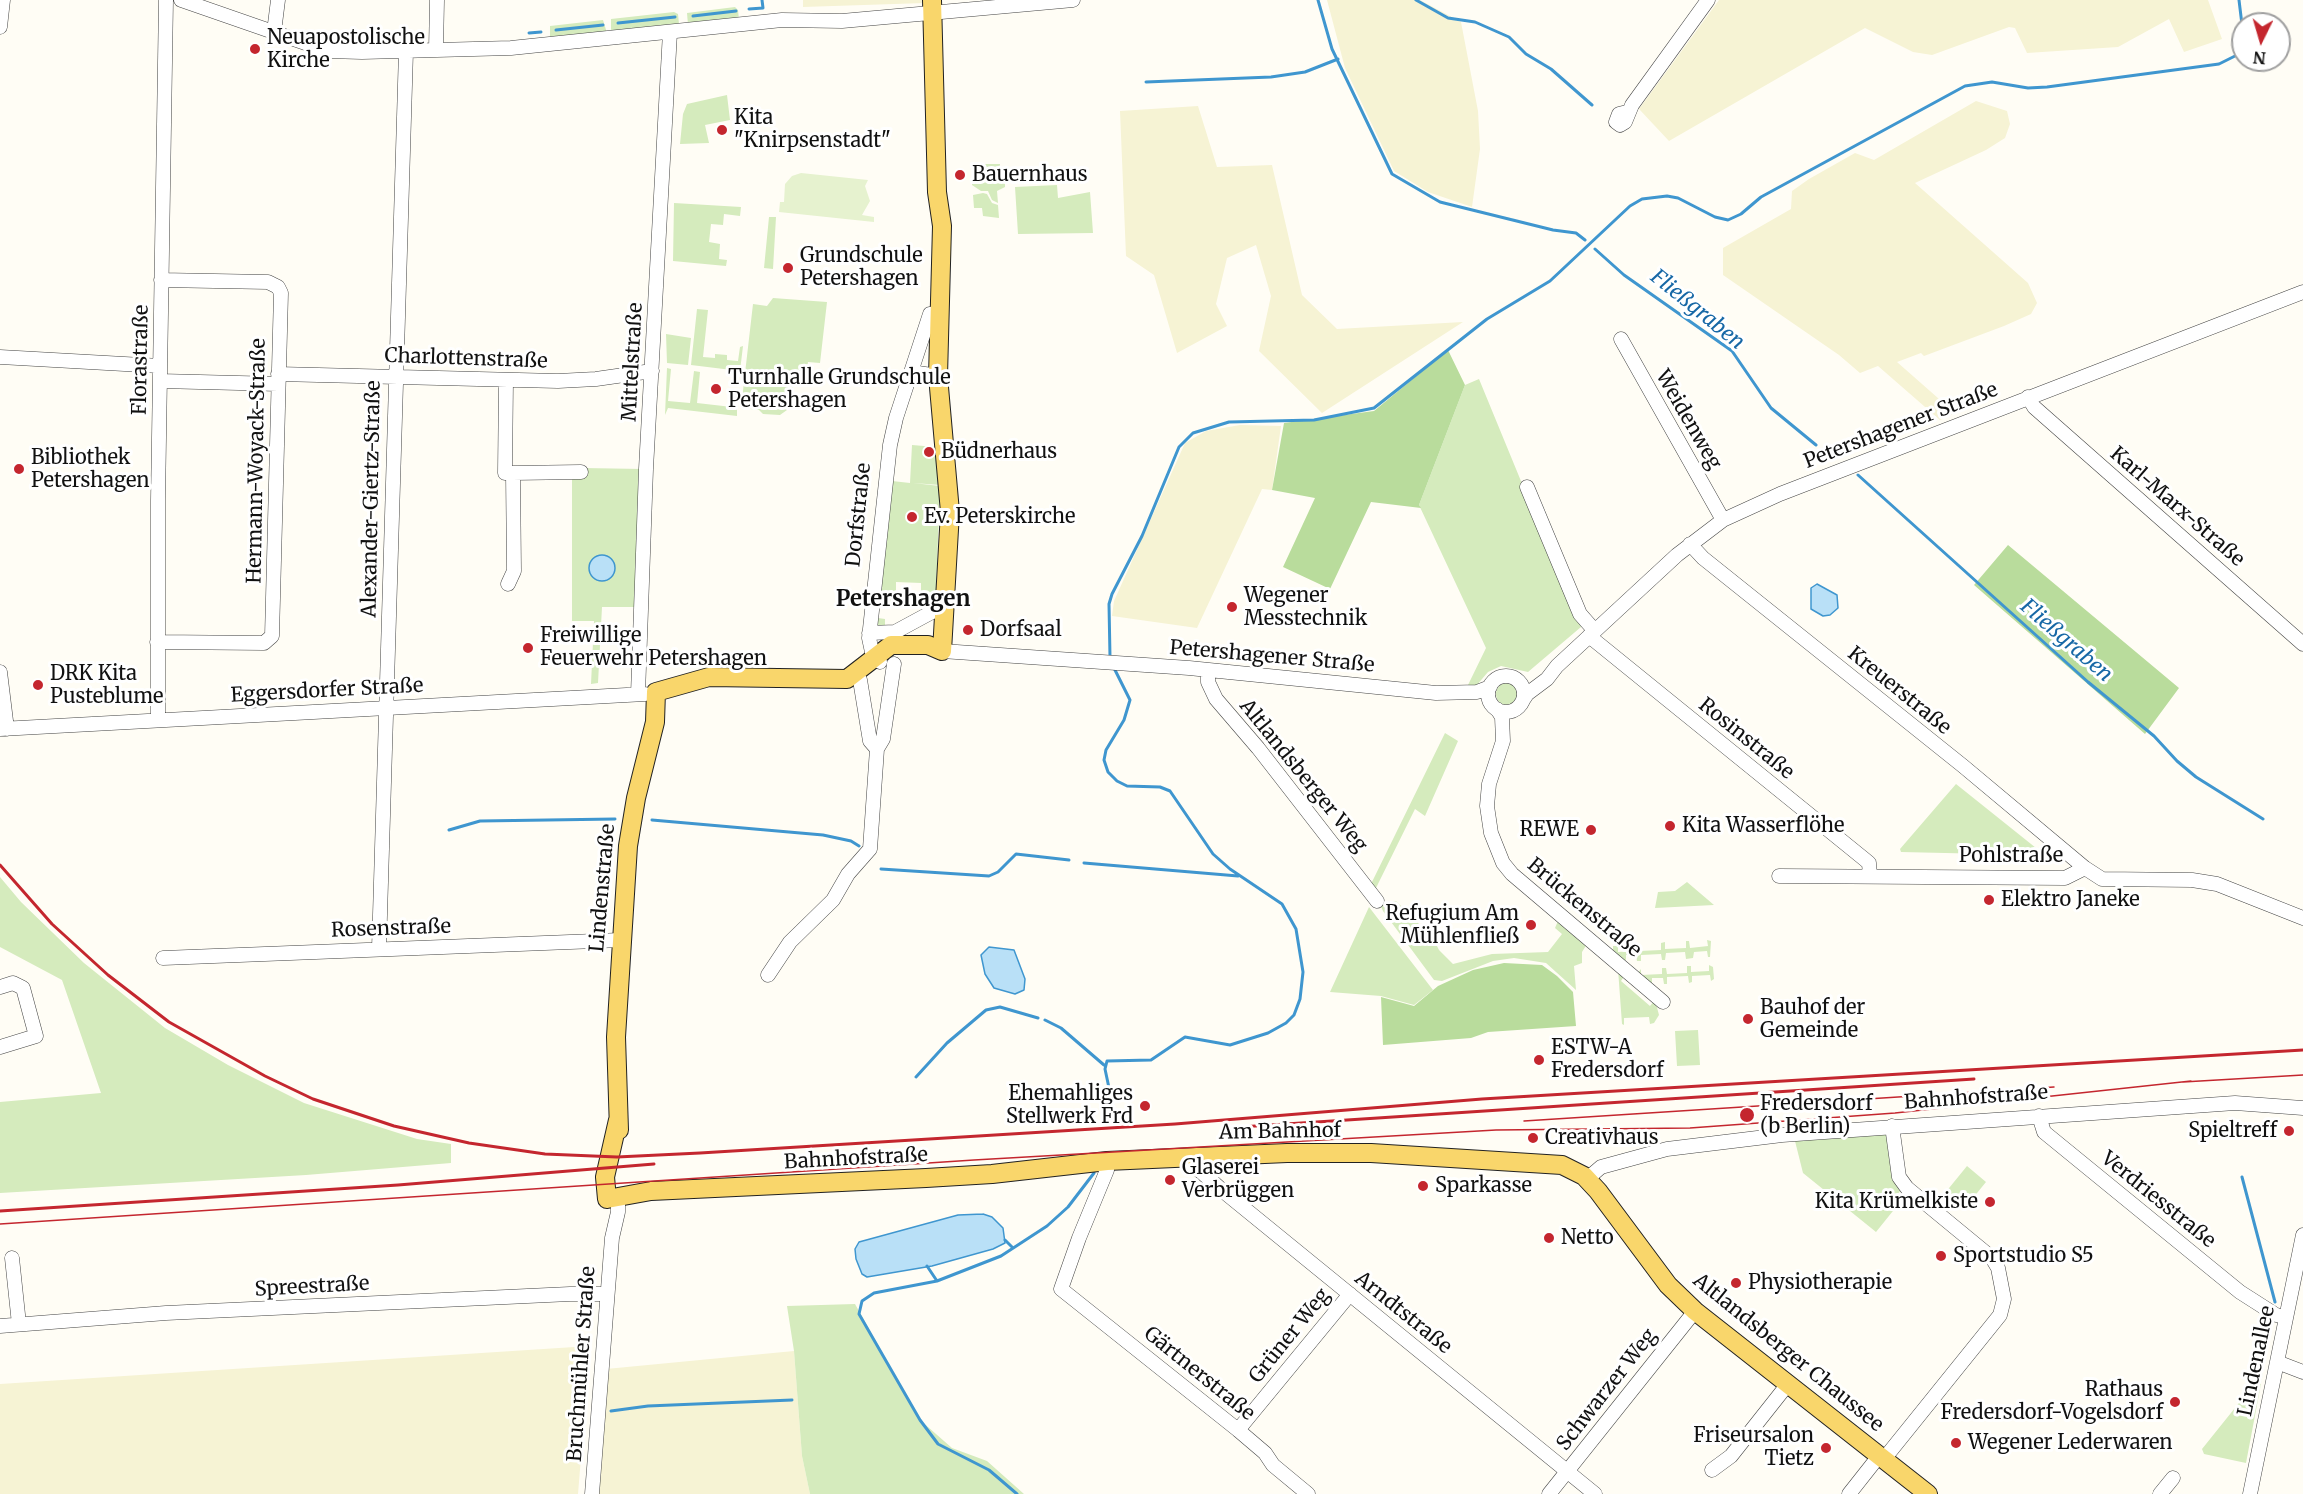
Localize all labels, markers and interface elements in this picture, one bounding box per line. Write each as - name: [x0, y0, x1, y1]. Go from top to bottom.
- north arrow: [2231, 12, 2291, 72]
- place label: Neuapostolische Kirche: [267, 26, 425, 73]
- marker: Neuapostolische Kirche: [248, 42, 262, 56]
- text: N: [2252, 47, 2267, 68]
- place label: Kita "Knirpsenstadt": [734, 106, 891, 153]
- marker: Kita "Knirpsenstadt": [715, 123, 729, 137]
- place label: Bauernhaus: [972, 163, 1087, 187]
- marker: Bauernhaus: [953, 168, 967, 182]
- place label: Grundschule Petershagen: [800, 244, 923, 291]
- marker: Grundschule Petershagen: [781, 261, 795, 275]
- water label: Fließgraben: [1645, 265, 1749, 355]
- street label: Mittelstraße: [618, 302, 648, 422]
- street label: Florastraße: [128, 305, 154, 415]
- street label: Hermann-Woyack-Straße: [243, 338, 271, 584]
- street label: Charlottenstraße: [384, 344, 548, 374]
- place label: Turnhalle Grundschule Petershagen: [728, 366, 951, 413]
- street label: Weidenweg: [1650, 366, 1726, 474]
- street label: Petershagener Straße: [1801, 378, 2001, 474]
- street label: Alexander-Giertz-Straße: [358, 380, 386, 618]
- marker: Turnhalle Grundschule Petershagen: [709, 382, 723, 396]
- place label: Büdnerhaus: [941, 440, 1057, 464]
- street label: Karl-Marx-Straße: [2105, 442, 2249, 572]
- marker: Büdnerhaus: [922, 445, 936, 459]
- place label: Bibliothek Petershagen: [31, 446, 150, 493]
- marker: Bibliothek Petershagen: [12, 462, 26, 476]
- street label: Dorfstraße: [842, 462, 876, 568]
- place label: Ev. Peterskirche: [924, 505, 1075, 529]
- marker: Ev. Peterskirche: [905, 510, 919, 524]
- place label: Wegener Messtechnik: [1244, 584, 1367, 631]
- district label: Petershagen: [836, 587, 970, 613]
- water label: Fließgraben: [2015, 594, 2117, 688]
- marker: Wegener Messtechnik: [1225, 600, 1239, 614]
- place label: Dorfsaal: [980, 618, 1062, 642]
- marker: Dorfsaal: [961, 623, 975, 637]
- place label: Freiwillige Feuerwehr Petershagen: [540, 624, 767, 671]
- street label: Petershagener Straße: [1169, 636, 1375, 678]
- marker: Freiwillige Feuerwehr Petershagen: [521, 641, 535, 655]
- street label: Kreuerstraße: [1843, 642, 1955, 740]
- place label: DRK Kita Pusteblume: [50, 662, 163, 709]
- street label: Eggersdorfer Straße: [230, 674, 424, 708]
- marker: DRK Kita Pusteblume: [31, 678, 45, 692]
- street label: Rosinstraße: [1693, 693, 1799, 785]
- street label: Altlandsberger Weg: [1234, 695, 1372, 857]
- place label: Kita Wasserflöhe: [1682, 814, 1844, 838]
- place label: REWE: [1519, 818, 1579, 842]
- marker: Kita Wasserflöhe: [1663, 819, 1677, 833]
- street label: Lindenstraße: [585, 823, 621, 953]
- marker: REWE: [1584, 823, 1598, 837]
- street label: Pohlstraße: [1959, 844, 2063, 868]
- street label: Brückenstraße: [1522, 853, 1646, 963]
- place label: Elektro Janeke: [2001, 888, 2140, 912]
- marker: Elektro Janeke: [1982, 893, 1996, 907]
- place label: Refugium Am Mühlenfließ: [1385, 902, 1519, 949]
- street label: Rosenstraße: [331, 915, 451, 943]
- marker: Refugium Am Mühlenfließ: [1524, 918, 1538, 932]
- place label: Bauhof der Gemeinde: [1760, 996, 1865, 1043]
- marker: Bauhof der Gemeinde: [1741, 1012, 1755, 1026]
- place label: ESTW-A Fredersdorf: [1551, 1036, 1663, 1083]
- marker: ESTW-A Fredersdorf: [1532, 1053, 1546, 1067]
- street label: Bahnhofstraße: [1903, 1081, 2049, 1115]
- place label: Ehemahliges Stellwerk Frd: [1006, 1082, 1133, 1129]
- place label: Fredersdorf (b Berlin): [1760, 1092, 1872, 1139]
- marker: Ehemahliges Stellwerk Frd: [1138, 1099, 1152, 1113]
- marker: Fredersdorf (b Berlin): [1738, 1106, 1756, 1124]
- street label: Am Bahnhof: [1219, 1119, 1341, 1145]
- place label: Spieltreff: [2188, 1119, 2277, 1143]
- marker: Spieltreff: [2282, 1124, 2296, 1138]
- place label: Creativhaus: [1545, 1126, 1658, 1150]
- marker: Creativhaus: [1526, 1131, 1540, 1145]
- street label: Bahnhofstraße: [783, 1143, 929, 1175]
- street label: Verdriesstraße: [2096, 1147, 2220, 1253]
- place label: Glaserei Verbrüggen: [1182, 1156, 1294, 1203]
- marker: Glaserei Verbrüggen: [1163, 1173, 1177, 1187]
- place label: Sparkasse: [1435, 1174, 1532, 1198]
- marker: Sparkasse: [1416, 1179, 1430, 1193]
- place label: Kita Krümelkiste: [1815, 1190, 1978, 1214]
- marker: Kita Krümelkiste: [1983, 1195, 1997, 1209]
- place label: Netto: [1561, 1226, 1614, 1250]
- marker: Netto: [1542, 1231, 1556, 1245]
- place label: Sportstudio S5: [1953, 1244, 2094, 1268]
- marker: Sportstudio S5: [1934, 1249, 1948, 1263]
- street label: Bruchmühler Straße: [563, 1265, 601, 1463]
- street label: Arndtstraße: [1350, 1267, 1456, 1359]
- street label: Altlandsberger Chaussee: [1688, 1269, 1888, 1437]
- place label: Physiotherapie: [1748, 1271, 1892, 1295]
- street label: Spreestraße: [254, 1272, 370, 1302]
- marker: Physiotherapie: [1729, 1276, 1743, 1290]
- street label: Grüner Weg: [1245, 1284, 1335, 1388]
- street label: Lindenallee: [2234, 1304, 2280, 1418]
- street label: Gärtnerstraße: [1139, 1322, 1259, 1426]
- street label: Schwarzer Weg: [1552, 1324, 1662, 1456]
- place label: Rathaus Fredersdorf-Vogelsdorf: [1940, 1378, 2163, 1425]
- marker: Rathaus Fredersdorf-Vogelsdorf: [2168, 1395, 2182, 1409]
- place label: Friseursalon Tietz: [1693, 1424, 1814, 1471]
- place label: Wegener Lederwaren: [1968, 1431, 2173, 1455]
- marker: Wegener Lederwaren: [1949, 1436, 1963, 1450]
- marker: Friseursalon Tietz: [1819, 1441, 1833, 1455]

